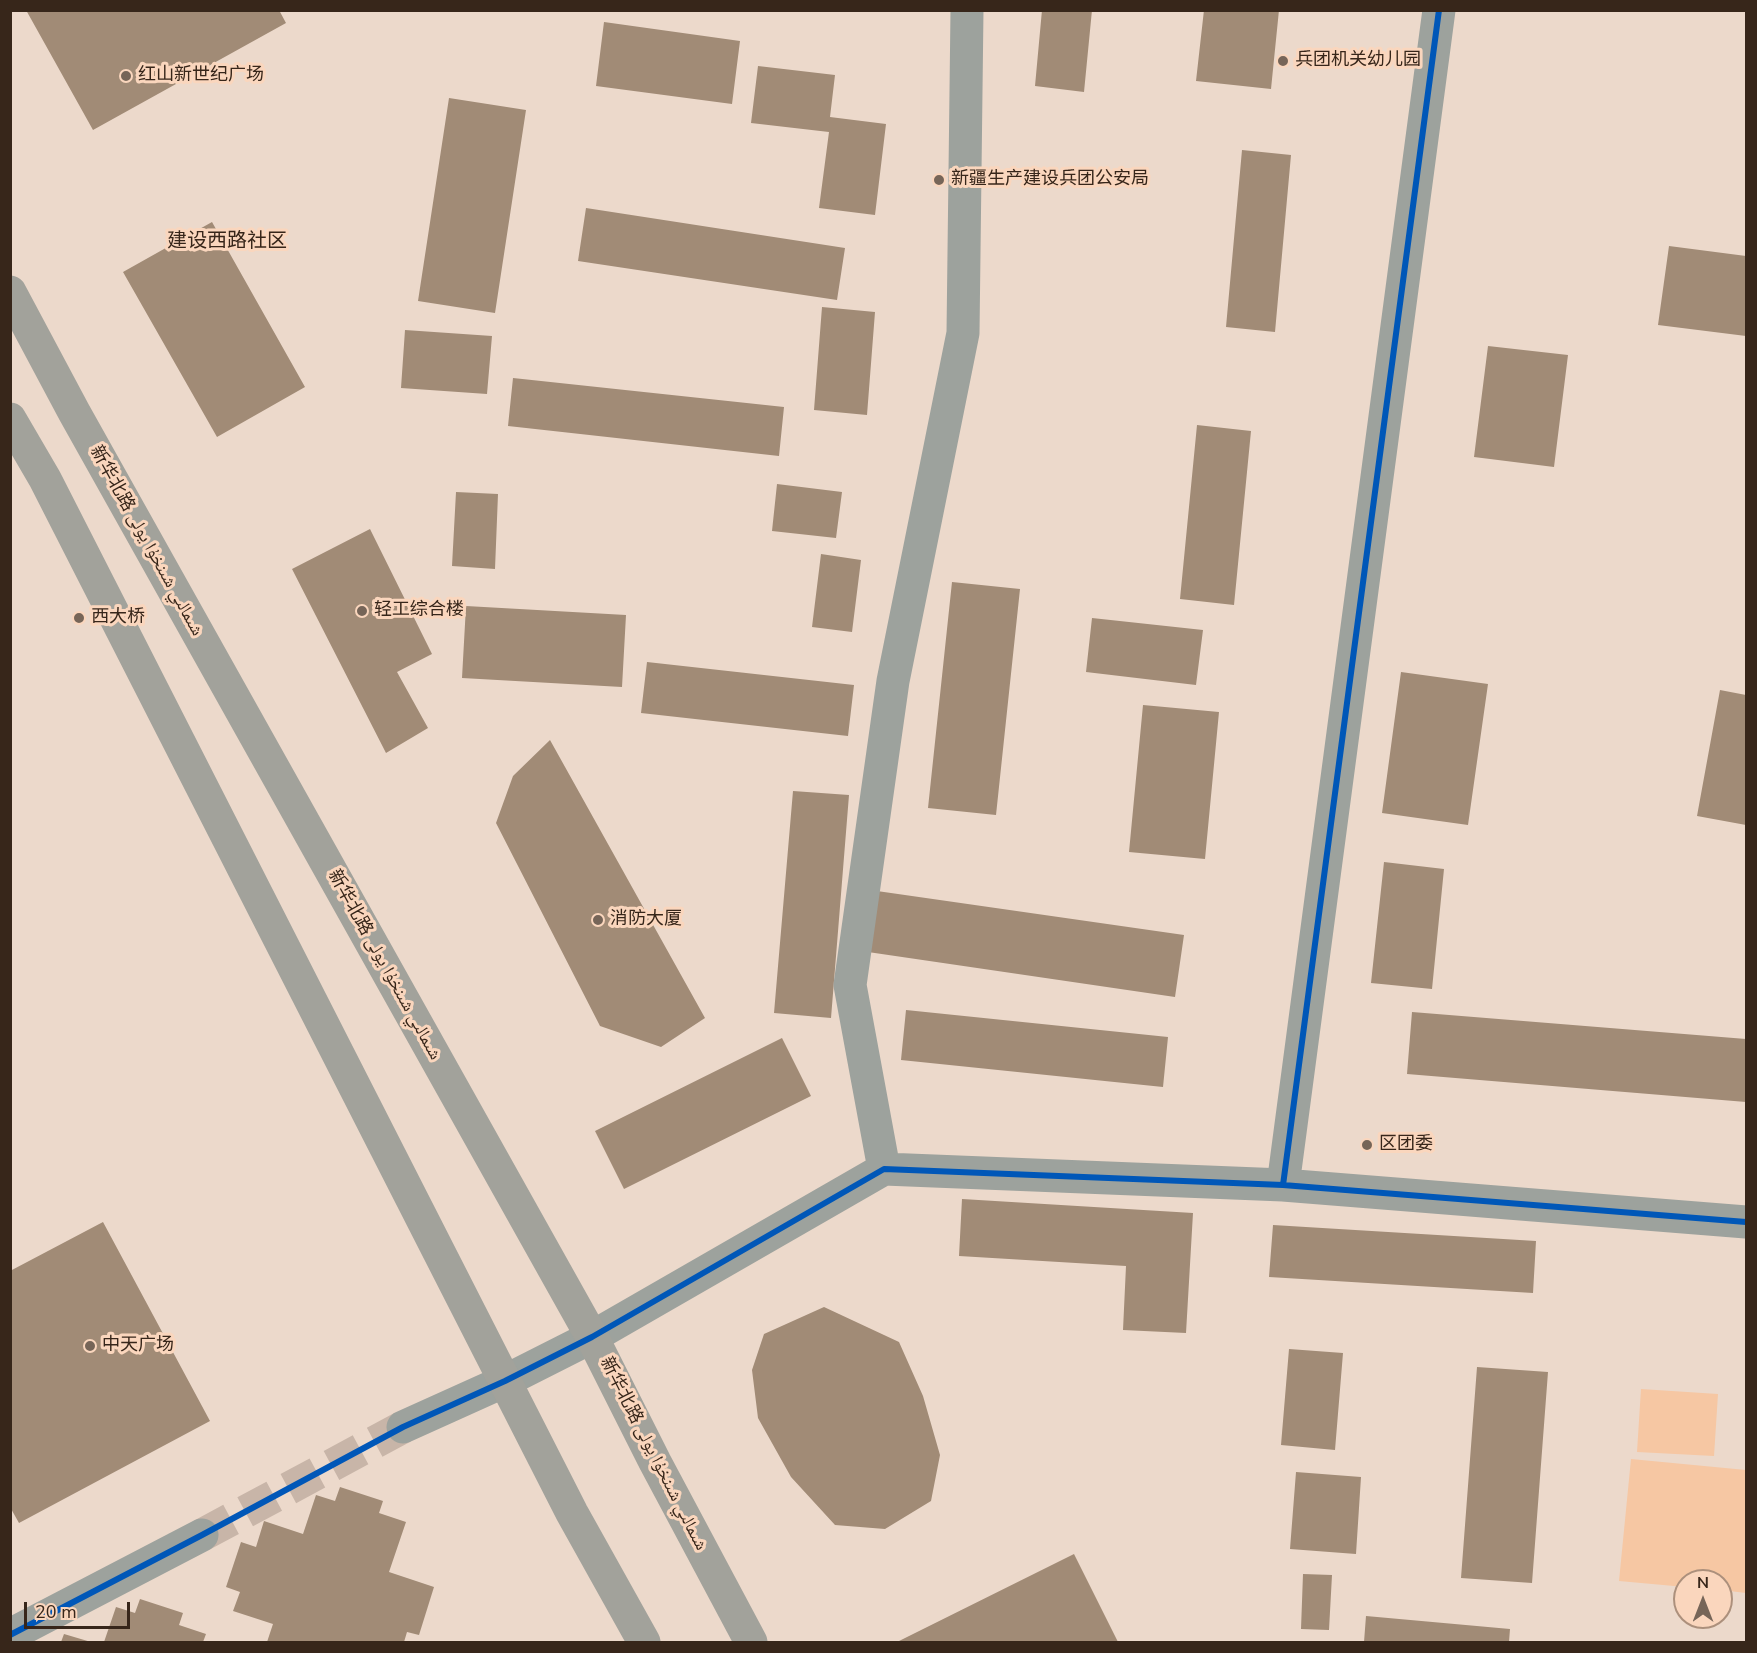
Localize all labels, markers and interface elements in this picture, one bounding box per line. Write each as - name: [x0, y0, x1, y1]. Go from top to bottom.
- place label: 兵团机关幼儿园: [1295, 50, 1421, 72]
- marker: 兵团机关幼儿园: [1276, 54, 1290, 68]
- place label: 红山新世纪广场: [138, 65, 264, 87]
- marker: 红山新世纪广场: [119, 69, 133, 83]
- place label: 新疆生产建设兵团公安局: [951, 169, 1149, 191]
- marker: 新疆生产建设兵团公安局: [932, 173, 946, 187]
- district label: 建设西路社区: [167, 230, 287, 254]
- street label: 新华北路 شىمالىي شىنخۇا يولى: [85, 442, 207, 640]
- place label: 轻工综合楼: [374, 600, 464, 622]
- marker: 轻工综合楼: [355, 604, 369, 618]
- place label: 西大桥: [91, 607, 145, 629]
- marker: 西大桥: [72, 611, 86, 625]
- street label: 新华北路 شىمالىي شىنخۇا يولى: [323, 866, 445, 1064]
- place label: 消防大厦: [610, 909, 682, 931]
- marker: 消防大厦: [591, 913, 605, 927]
- place label: 区团委: [1379, 1134, 1433, 1156]
- marker: 区团委: [1360, 1138, 1374, 1152]
- place label: 中天广场: [102, 1335, 174, 1357]
- marker: 中天广场: [83, 1339, 97, 1353]
- street label: 新华北路 شىمالىي شىنخۇا يولى: [595, 1354, 711, 1554]
- north arrow: [1673, 1569, 1733, 1629]
- text: N: [1697, 1572, 1709, 1594]
- scale bar: [27, 1590, 134, 1628]
- text: 20 m: [35, 1600, 77, 1624]

